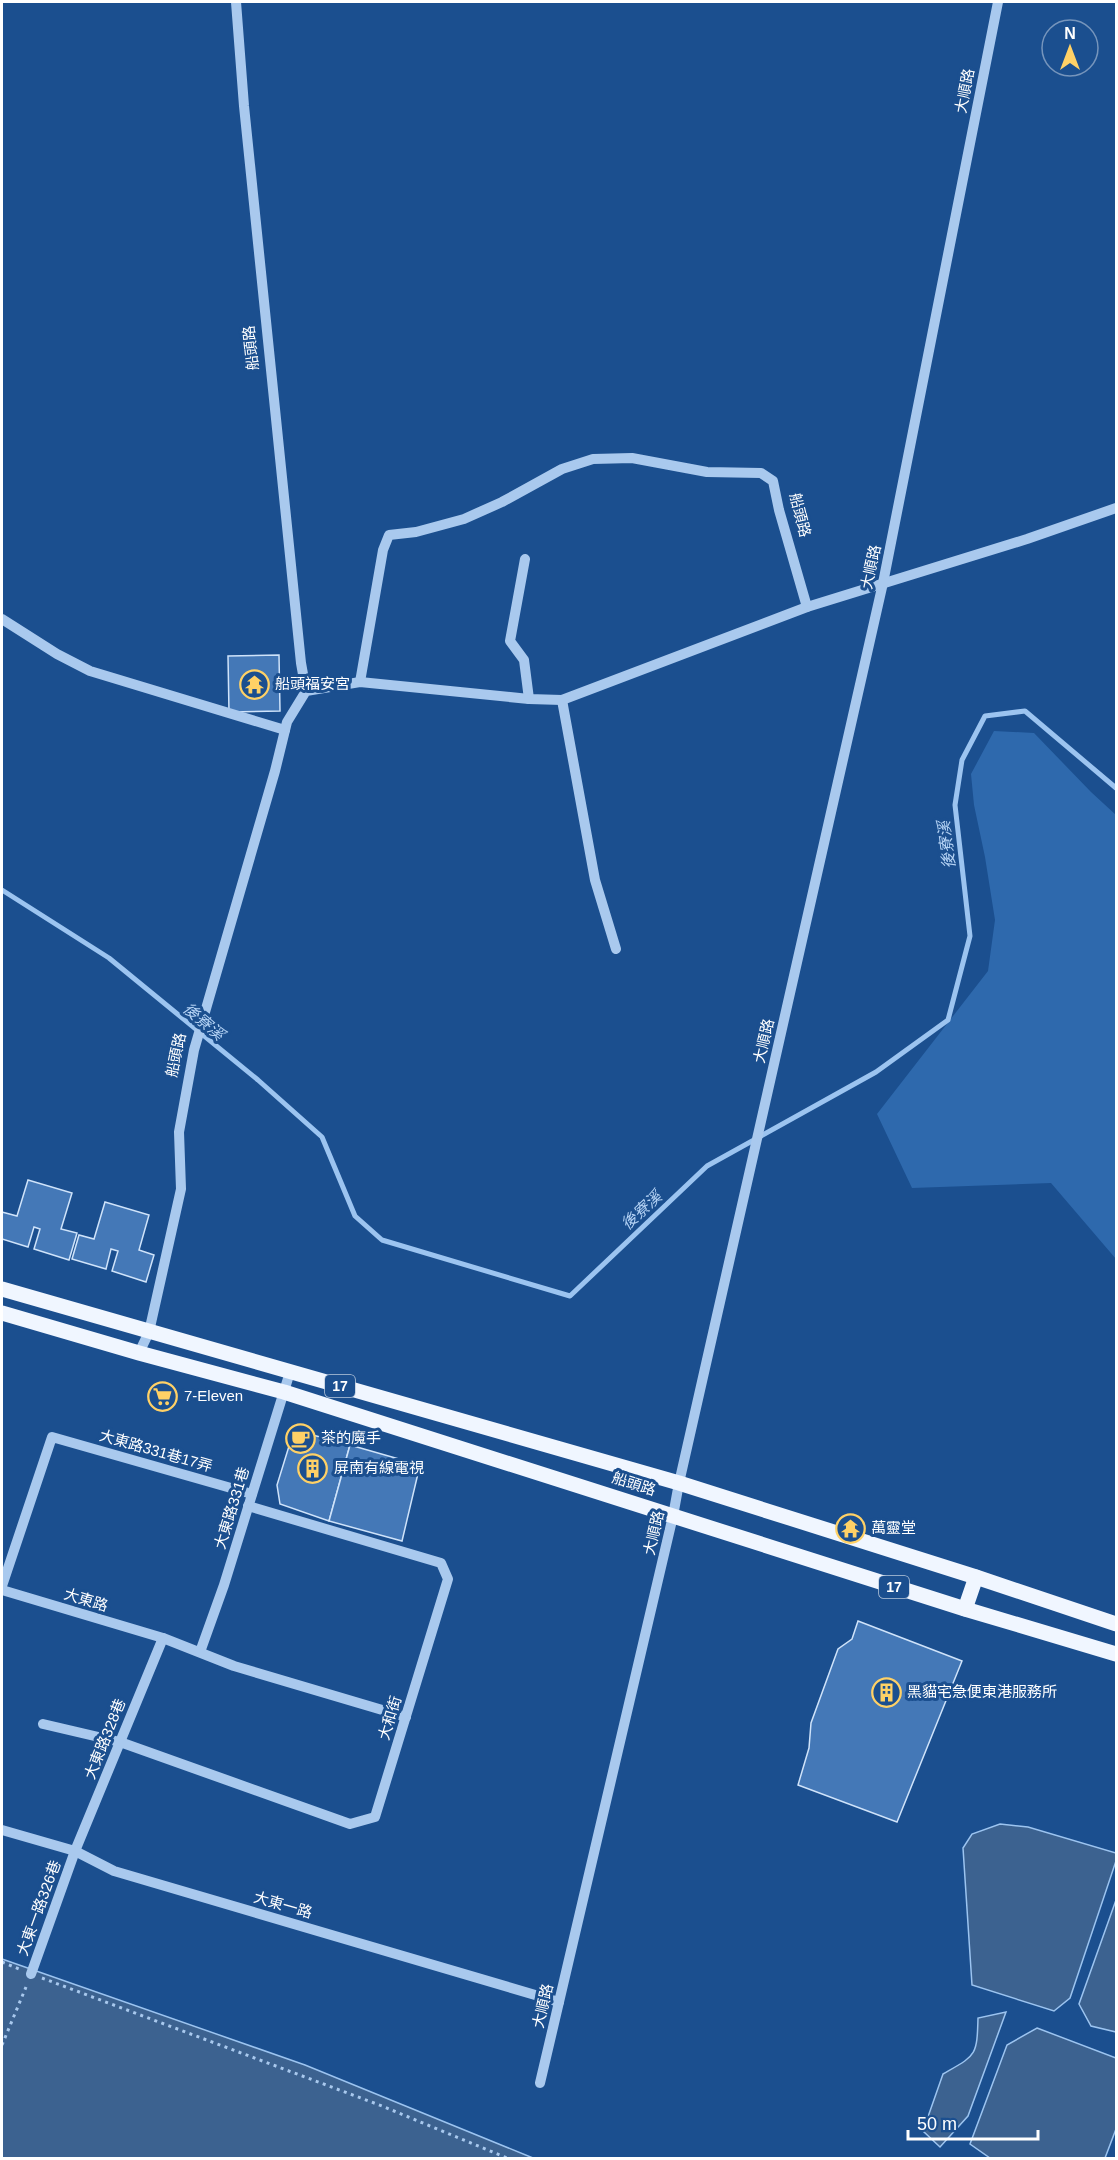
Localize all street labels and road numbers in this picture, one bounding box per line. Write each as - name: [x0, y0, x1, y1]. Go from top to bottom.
- street label: 大順路: [952, 67, 977, 115]
- street label: 船頭路: [240, 325, 261, 371]
- street label: 船頭路: [787, 491, 814, 539]
- street label: 大順路: [858, 543, 884, 591]
- street label: 大順路: [750, 1017, 777, 1065]
- street label: 船頭路: [163, 1031, 189, 1079]
- road number: 17: [325, 1375, 355, 1397]
- street label: 大東路331巷17弄: [98, 1426, 215, 1475]
- street label: 大東路331巷: [211, 1465, 252, 1551]
- street label: 船頭路: [610, 1468, 658, 1499]
- street label: 大順路: [640, 1509, 667, 1557]
- road number: 17: [879, 1576, 909, 1598]
- street label: 大東路: [62, 1585, 110, 1614]
- street label: 大和街: [375, 1694, 404, 1742]
- street label: 大東路328巷: [81, 1696, 128, 1781]
- street label: 大東一路326巷: [13, 1858, 64, 1958]
- street label: 大東一路: [252, 1888, 314, 1921]
- street label: 大順路: [529, 1982, 556, 2030]

